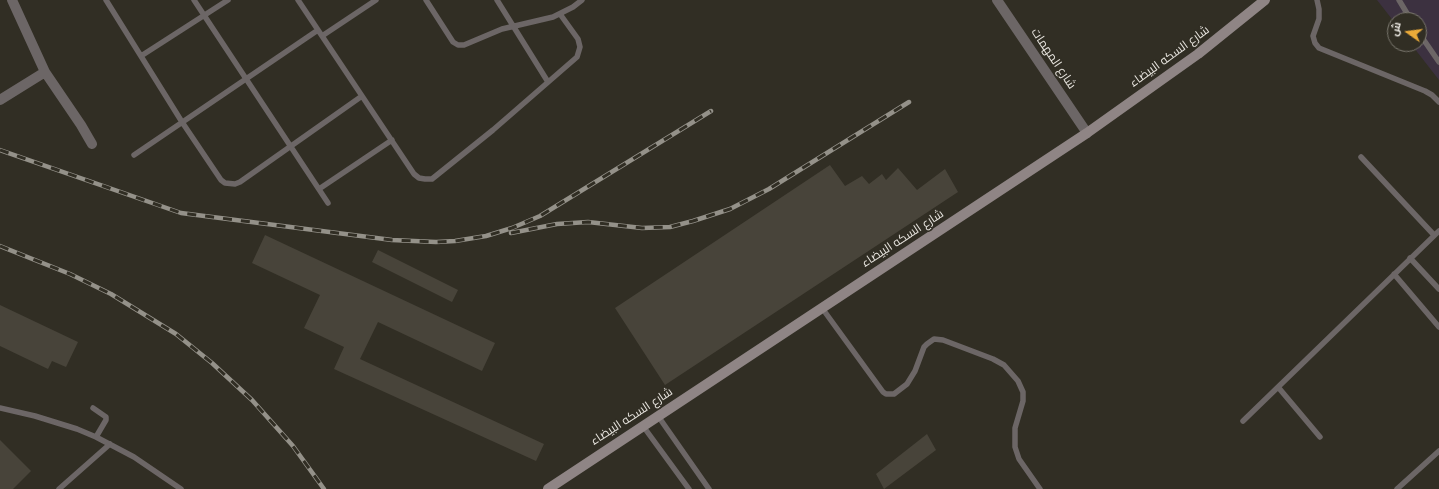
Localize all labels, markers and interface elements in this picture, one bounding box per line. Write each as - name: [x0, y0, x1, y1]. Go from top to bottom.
- north arrow: [1387, 12, 1427, 52]
- text: ش: [1387, 21, 1405, 38]
- street label: شارع السكه البيضاء: [1127, 23, 1213, 91]
- street label: شارع المهمات: [1027, 26, 1079, 92]
- street label: شارع السكه البيضاء: [859, 207, 947, 271]
- street label: شارع السكه البيضاء: [588, 385, 676, 449]

